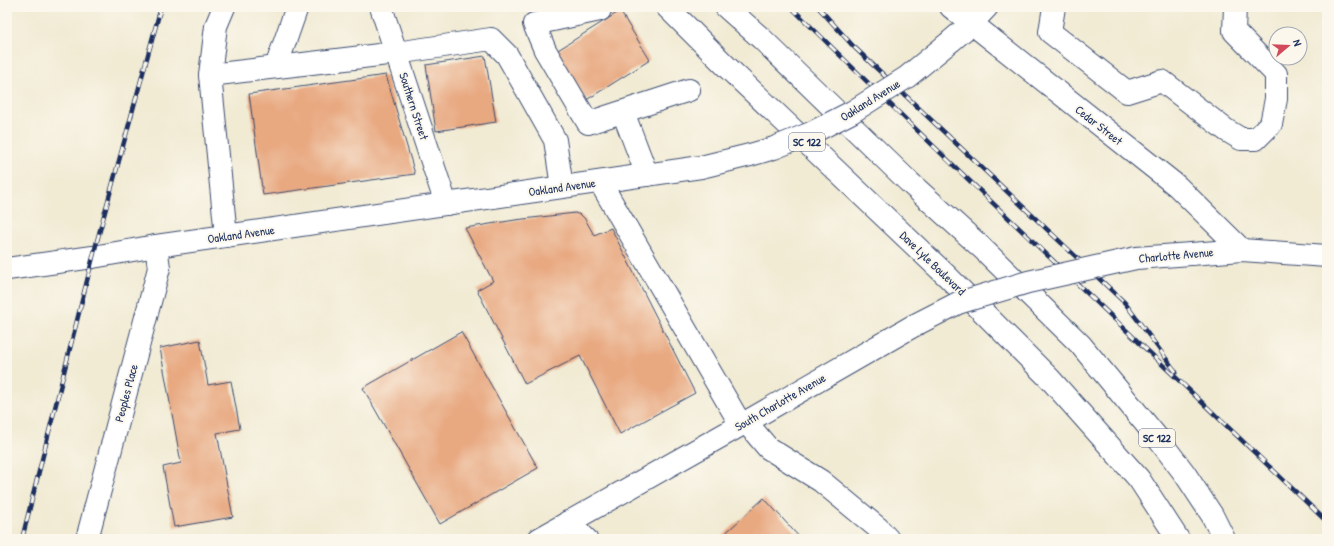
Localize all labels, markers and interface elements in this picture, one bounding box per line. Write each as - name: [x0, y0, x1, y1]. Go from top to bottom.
- north arrow: [1268, 26, 1308, 66]
- text: N: [1290, 38, 1305, 48]
- street label: Southern Street: [395, 70, 433, 143]
- street label: Oakland Avenue: [837, 75, 903, 125]
- street label: Cedar Street: [1072, 101, 1127, 149]
- road number: SC 122: [789, 133, 825, 151]
- street label: Oakland Avenue: [527, 174, 597, 200]
- street label: Oakland Avenue: [206, 221, 276, 247]
- street label: Dave Lyle Boulevard: [896, 227, 970, 299]
- street label: Charlotte Avenue: [1138, 243, 1214, 267]
- street label: Peoples Place: [110, 362, 142, 424]
- street label: South Charlotte Avenue: [731, 369, 829, 435]
- road number: SC 122: [1139, 429, 1175, 447]

